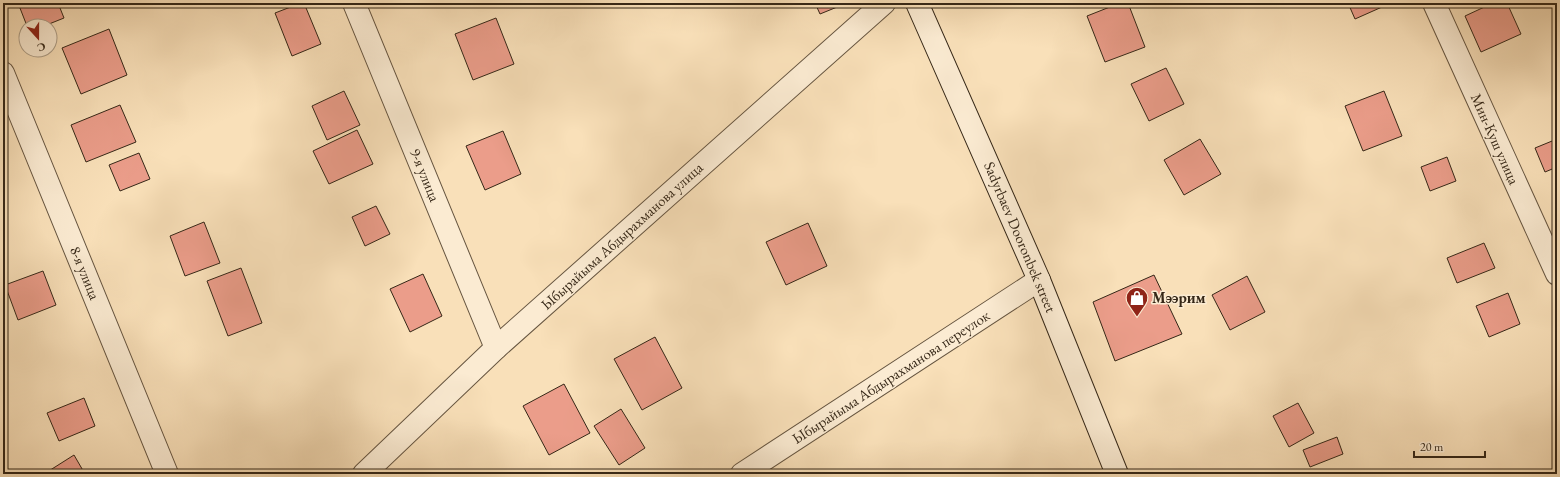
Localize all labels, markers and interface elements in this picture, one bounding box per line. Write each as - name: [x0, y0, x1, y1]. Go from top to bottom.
- north arrow: [18, 18, 58, 58]
- text: С: [35, 39, 48, 55]
- street label: Мин-Куш улица: [1467, 90, 1524, 187]
- street label: 9-я улица: [406, 145, 445, 204]
- street label: Ыбырайыма Абдырахманова улица: [537, 158, 707, 314]
- street label: Sadyrbaev Dooronbek street: [980, 159, 1061, 315]
- street label: 8-я улица: [66, 243, 105, 302]
- shop icon: Мээрим: [1124, 285, 1150, 318]
- place label: Мээрим: [1152, 288, 1206, 307]
- street label: Ыбырайыма Абдырахманова переулок: [788, 306, 993, 448]
- scale bar: [1414, 433, 1485, 459]
- text: 20 m: [1420, 439, 1444, 455]

